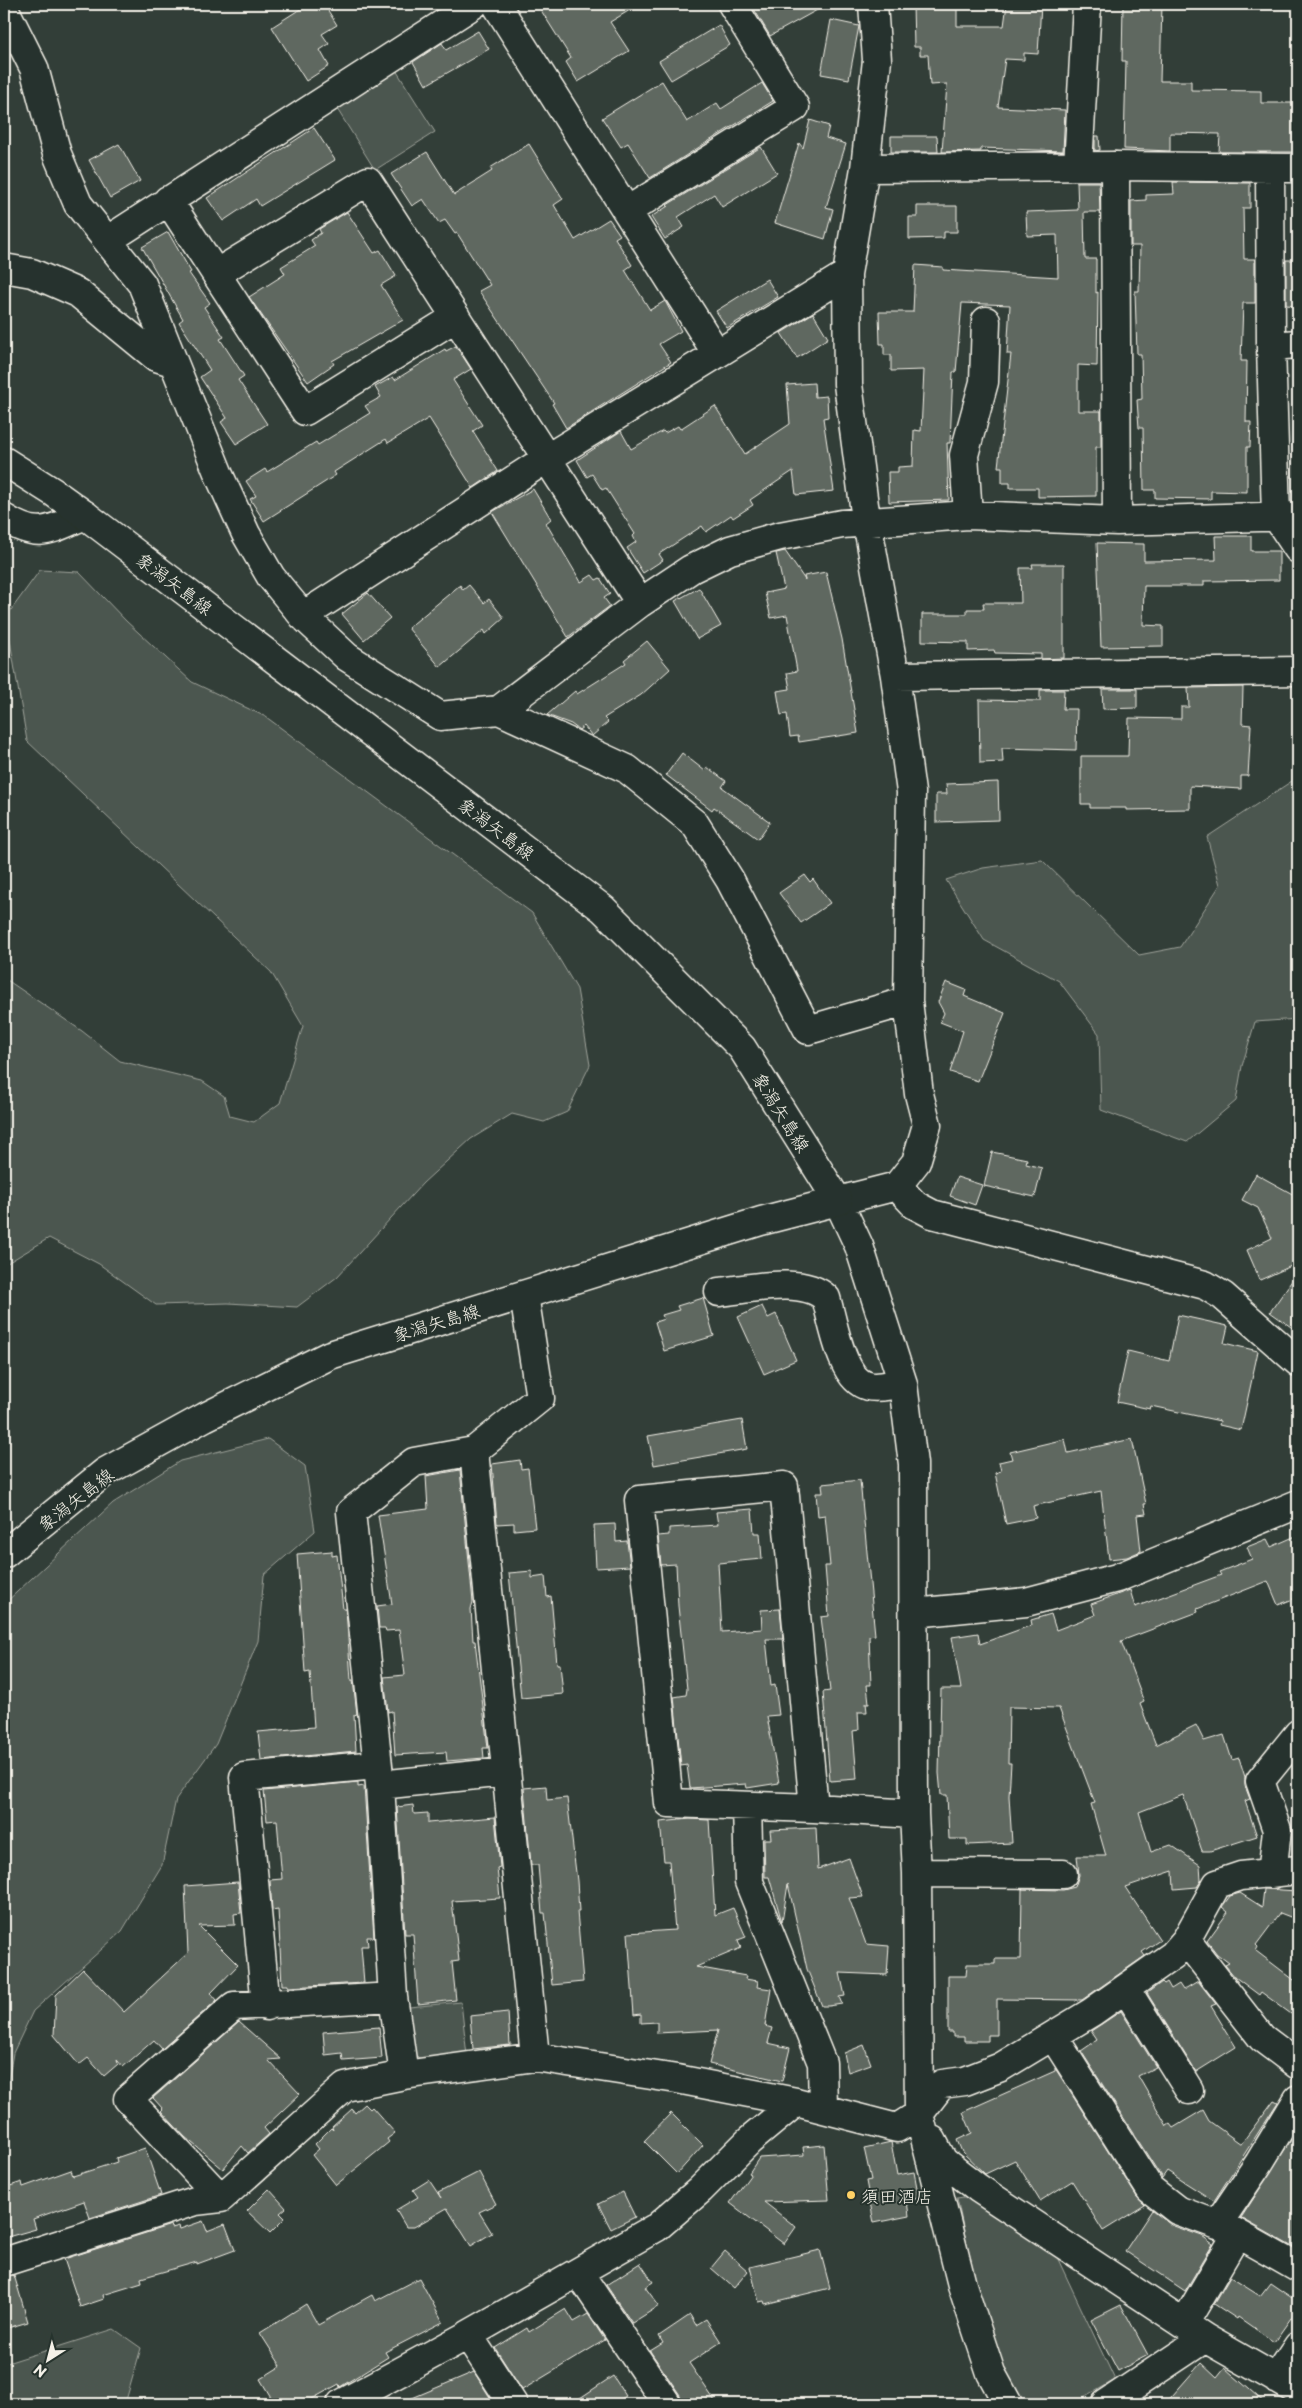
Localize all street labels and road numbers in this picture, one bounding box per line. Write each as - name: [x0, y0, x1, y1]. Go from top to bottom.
- street label: 象潟矢島線: [131, 545, 219, 621]
- street label: 象潟矢島線: [453, 790, 541, 866]
- street label: 象潟矢島線: [747, 1067, 817, 1157]
- street label: 象潟矢島線: [389, 1296, 483, 1348]
- street label: 象潟矢島線: [31, 1461, 119, 1537]

